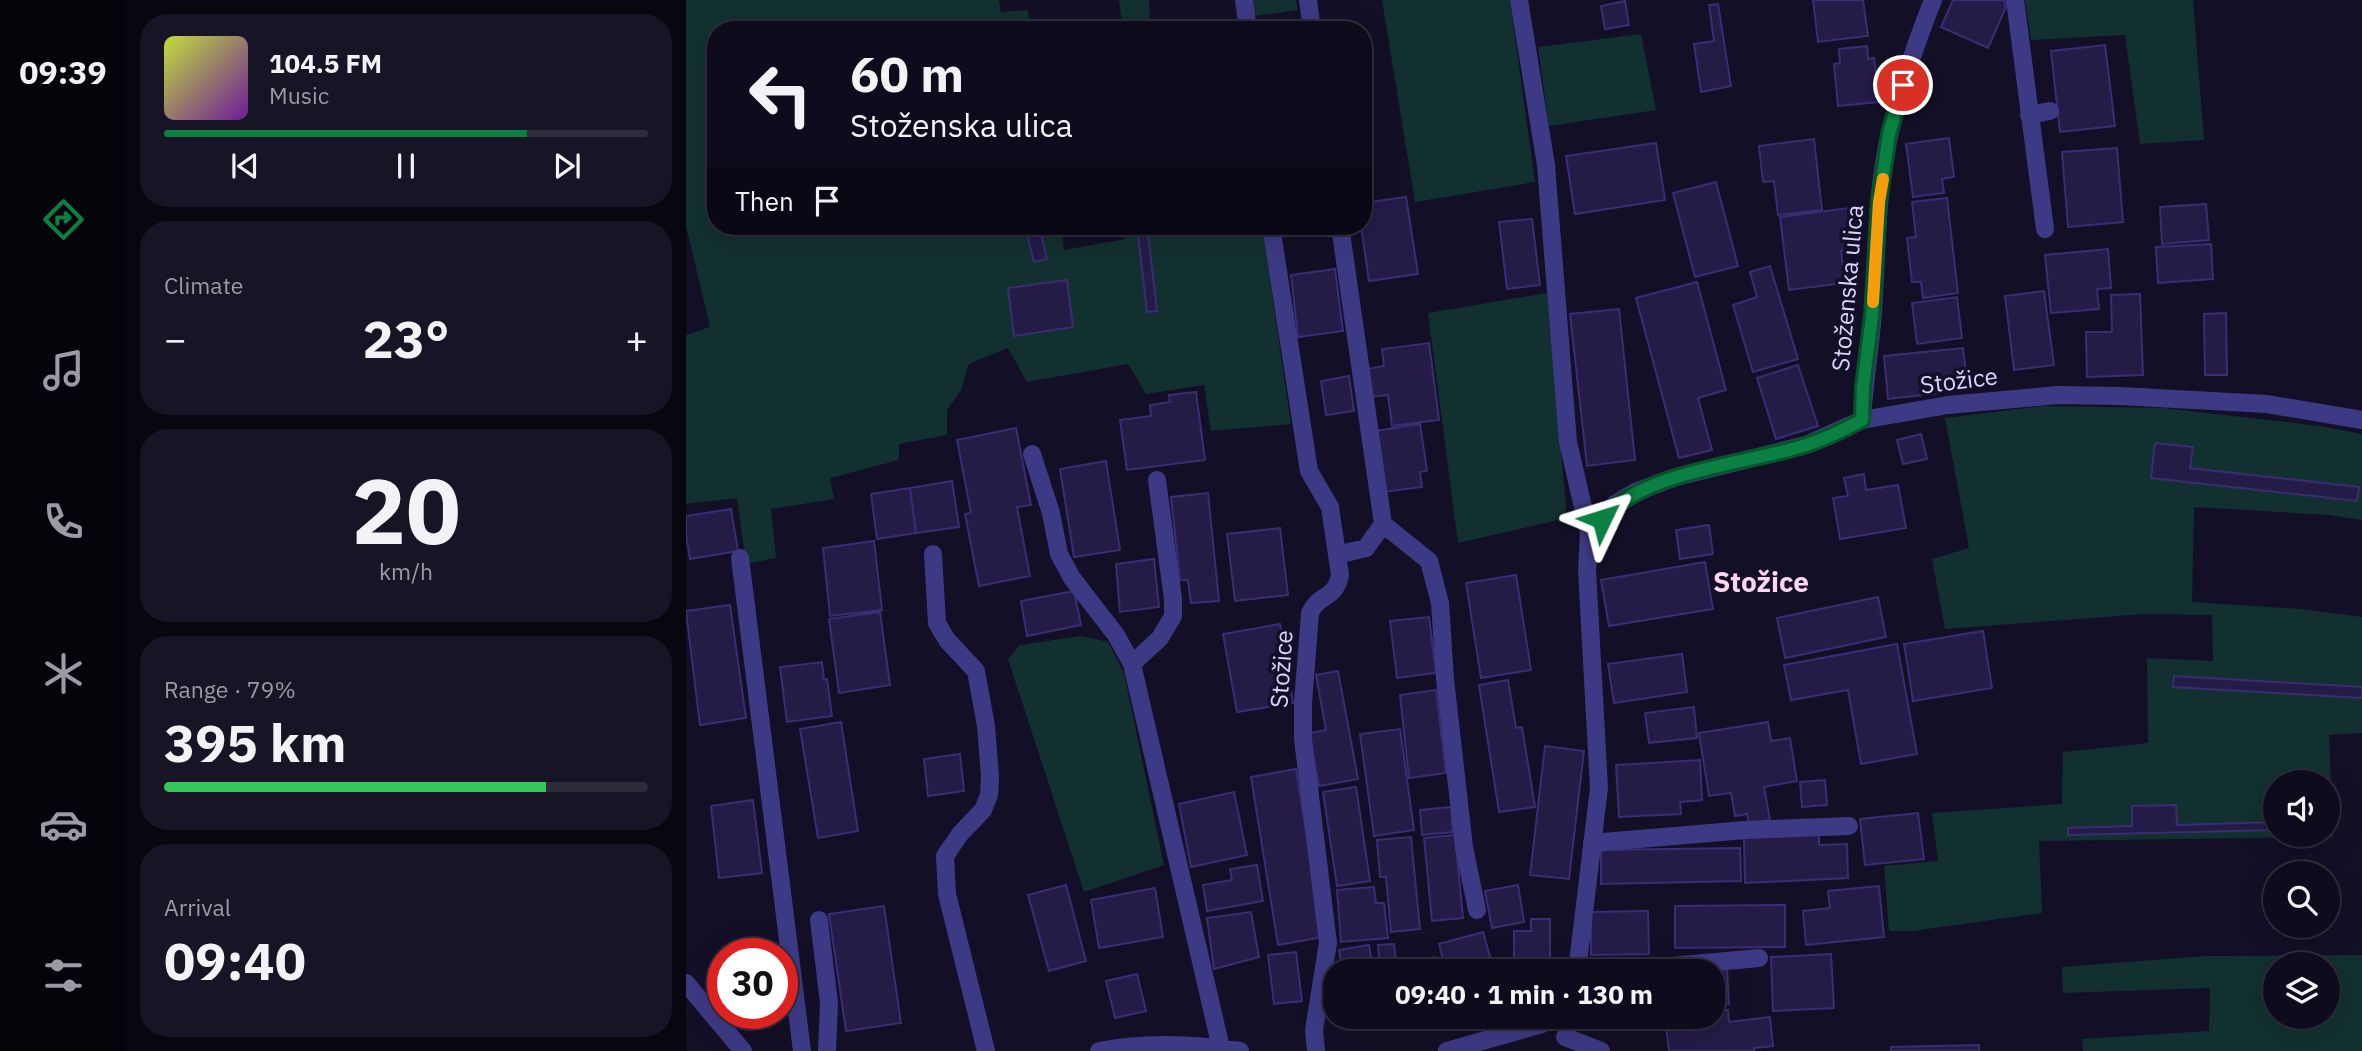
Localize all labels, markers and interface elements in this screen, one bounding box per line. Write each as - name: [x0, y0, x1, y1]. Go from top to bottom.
- text: 60 m: [850, 42, 964, 105]
- text: 104.5 FM: [269, 46, 382, 80]
- icon: left: [735, 49, 826, 140]
- text: 09:39: [19, 51, 107, 93]
- pin: [1873, 55, 1933, 115]
- icon: arrive: [1884, 66, 1922, 104]
- text: Music: [269, 80, 329, 110]
- text: Stoženska ulica: [850, 104, 1073, 146]
- icon: previous: [226, 147, 264, 185]
- icon: pause: [387, 147, 425, 185]
- icon: next: [548, 147, 586, 185]
- icon: arrive: [808, 182, 846, 220]
- text: Then: [735, 184, 794, 218]
- icon: directions: [39, 195, 88, 244]
- street label: Stoženska ulica: [1824, 203, 1870, 373]
- text: Climate: [164, 270, 243, 300]
- text: 23°: [363, 305, 449, 372]
- text: −: [164, 314, 187, 363]
- text: +: [625, 314, 648, 363]
- icon: music: [39, 346, 88, 395]
- street label: Stožice: [1918, 359, 1999, 401]
- text: 20: [351, 451, 461, 569]
- position arrow: [1565, 482, 1639, 556]
- icon: phone: [39, 497, 88, 546]
- text: km/h: [379, 556, 433, 586]
- district label: Stožice: [1713, 563, 1809, 600]
- street label: Stožice: [1262, 629, 1300, 709]
- icon: climate: [39, 649, 88, 698]
- text: Range · 79%: [164, 674, 296, 704]
- text: 395 km: [164, 709, 346, 776]
- map controls: [2263, 770, 2340, 1029]
- button: sound: [2263, 770, 2340, 847]
- icon: car: [39, 800, 88, 849]
- button: search: [2263, 861, 2340, 938]
- text: Arrival: [164, 892, 231, 922]
- text: 09:40: [164, 927, 306, 994]
- speed limit sign: 30: [707, 938, 798, 1029]
- icon: filters: [39, 951, 88, 1000]
- button: layers: [2263, 952, 2340, 1029]
- text: 09:40 · 1 min · 130 m: [1395, 977, 1653, 1011]

